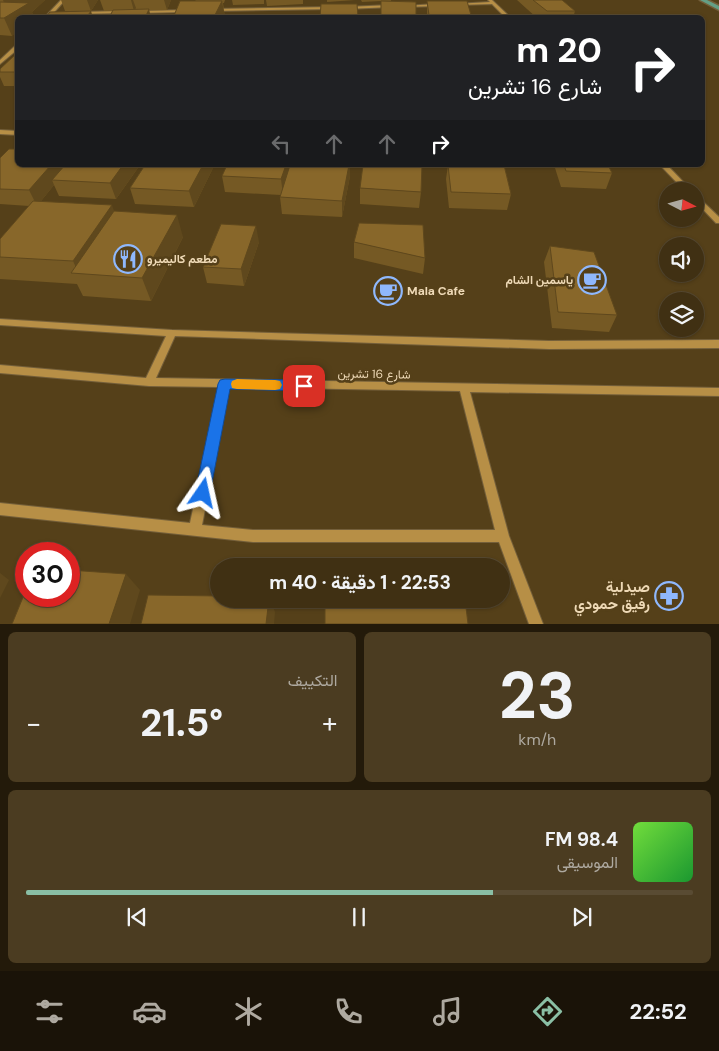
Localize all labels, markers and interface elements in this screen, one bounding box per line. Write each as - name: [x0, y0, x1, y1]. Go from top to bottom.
- text: 20 m: [516, 27, 602, 73]
- icon: right: [620, 35, 685, 100]
- text: شارع 16 تشرين: [468, 72, 602, 101]
- icon: left: [267, 130, 295, 158]
- icon: ahead: [320, 130, 348, 158]
- icon: ahead: [373, 130, 401, 158]
- icon: right: [426, 130, 454, 158]
- north arrow: [659, 182, 704, 228]
- map controls: [659, 182, 704, 337]
- button: sound: [659, 237, 704, 282]
- restaurant icon: مطعم كاليميرو: [113, 244, 143, 274]
- place label: مطعم كاليميرو: [147, 251, 218, 267]
- cafe icon: ياسمين الشام: [577, 265, 607, 295]
- place label: ياسمين الشام: [505, 272, 573, 288]
- cafe icon: Mala Cafe: [373, 276, 403, 306]
- place label: Mala Cafe: [407, 283, 465, 299]
- button: layers: [659, 292, 704, 337]
- pin: [283, 365, 325, 407]
- street label: شارع 16 تشرين: [337, 365, 411, 384]
- icon: arrive: [290, 372, 318, 400]
- position arrow: [176, 466, 228, 518]
- speed limit sign: 30: [15, 542, 80, 607]
- text: 22:53 · 1 دقيقة · 40 m: [269, 570, 451, 595]
- place label: صيدلية رفيق حمودي: [574, 577, 650, 617]
- pharmacy icon: صيدلية رفيق حمودي: [654, 581, 684, 611]
- text: 23: [499, 654, 576, 738]
- text: التكييف: [288, 670, 338, 691]
- text: 21.5°: [140, 698, 223, 748]
- text: −: [26, 705, 41, 742]
- text: +: [322, 705, 337, 742]
- text: km/h: [518, 729, 556, 750]
- text: 98.4 FM: [545, 827, 618, 852]
- text: الموسيقى: [557, 852, 618, 873]
- icon: previous: [123, 903, 151, 931]
- icon: pause: [345, 903, 373, 931]
- icon: next: [568, 903, 596, 931]
- icon: filters: [32, 994, 67, 1029]
- icon: car: [132, 994, 167, 1029]
- icon: climate: [231, 994, 266, 1029]
- icon: phone: [331, 994, 366, 1029]
- icon: music: [430, 994, 465, 1029]
- icon: directions: [530, 994, 565, 1029]
- text: 22:52: [630, 997, 687, 1026]

